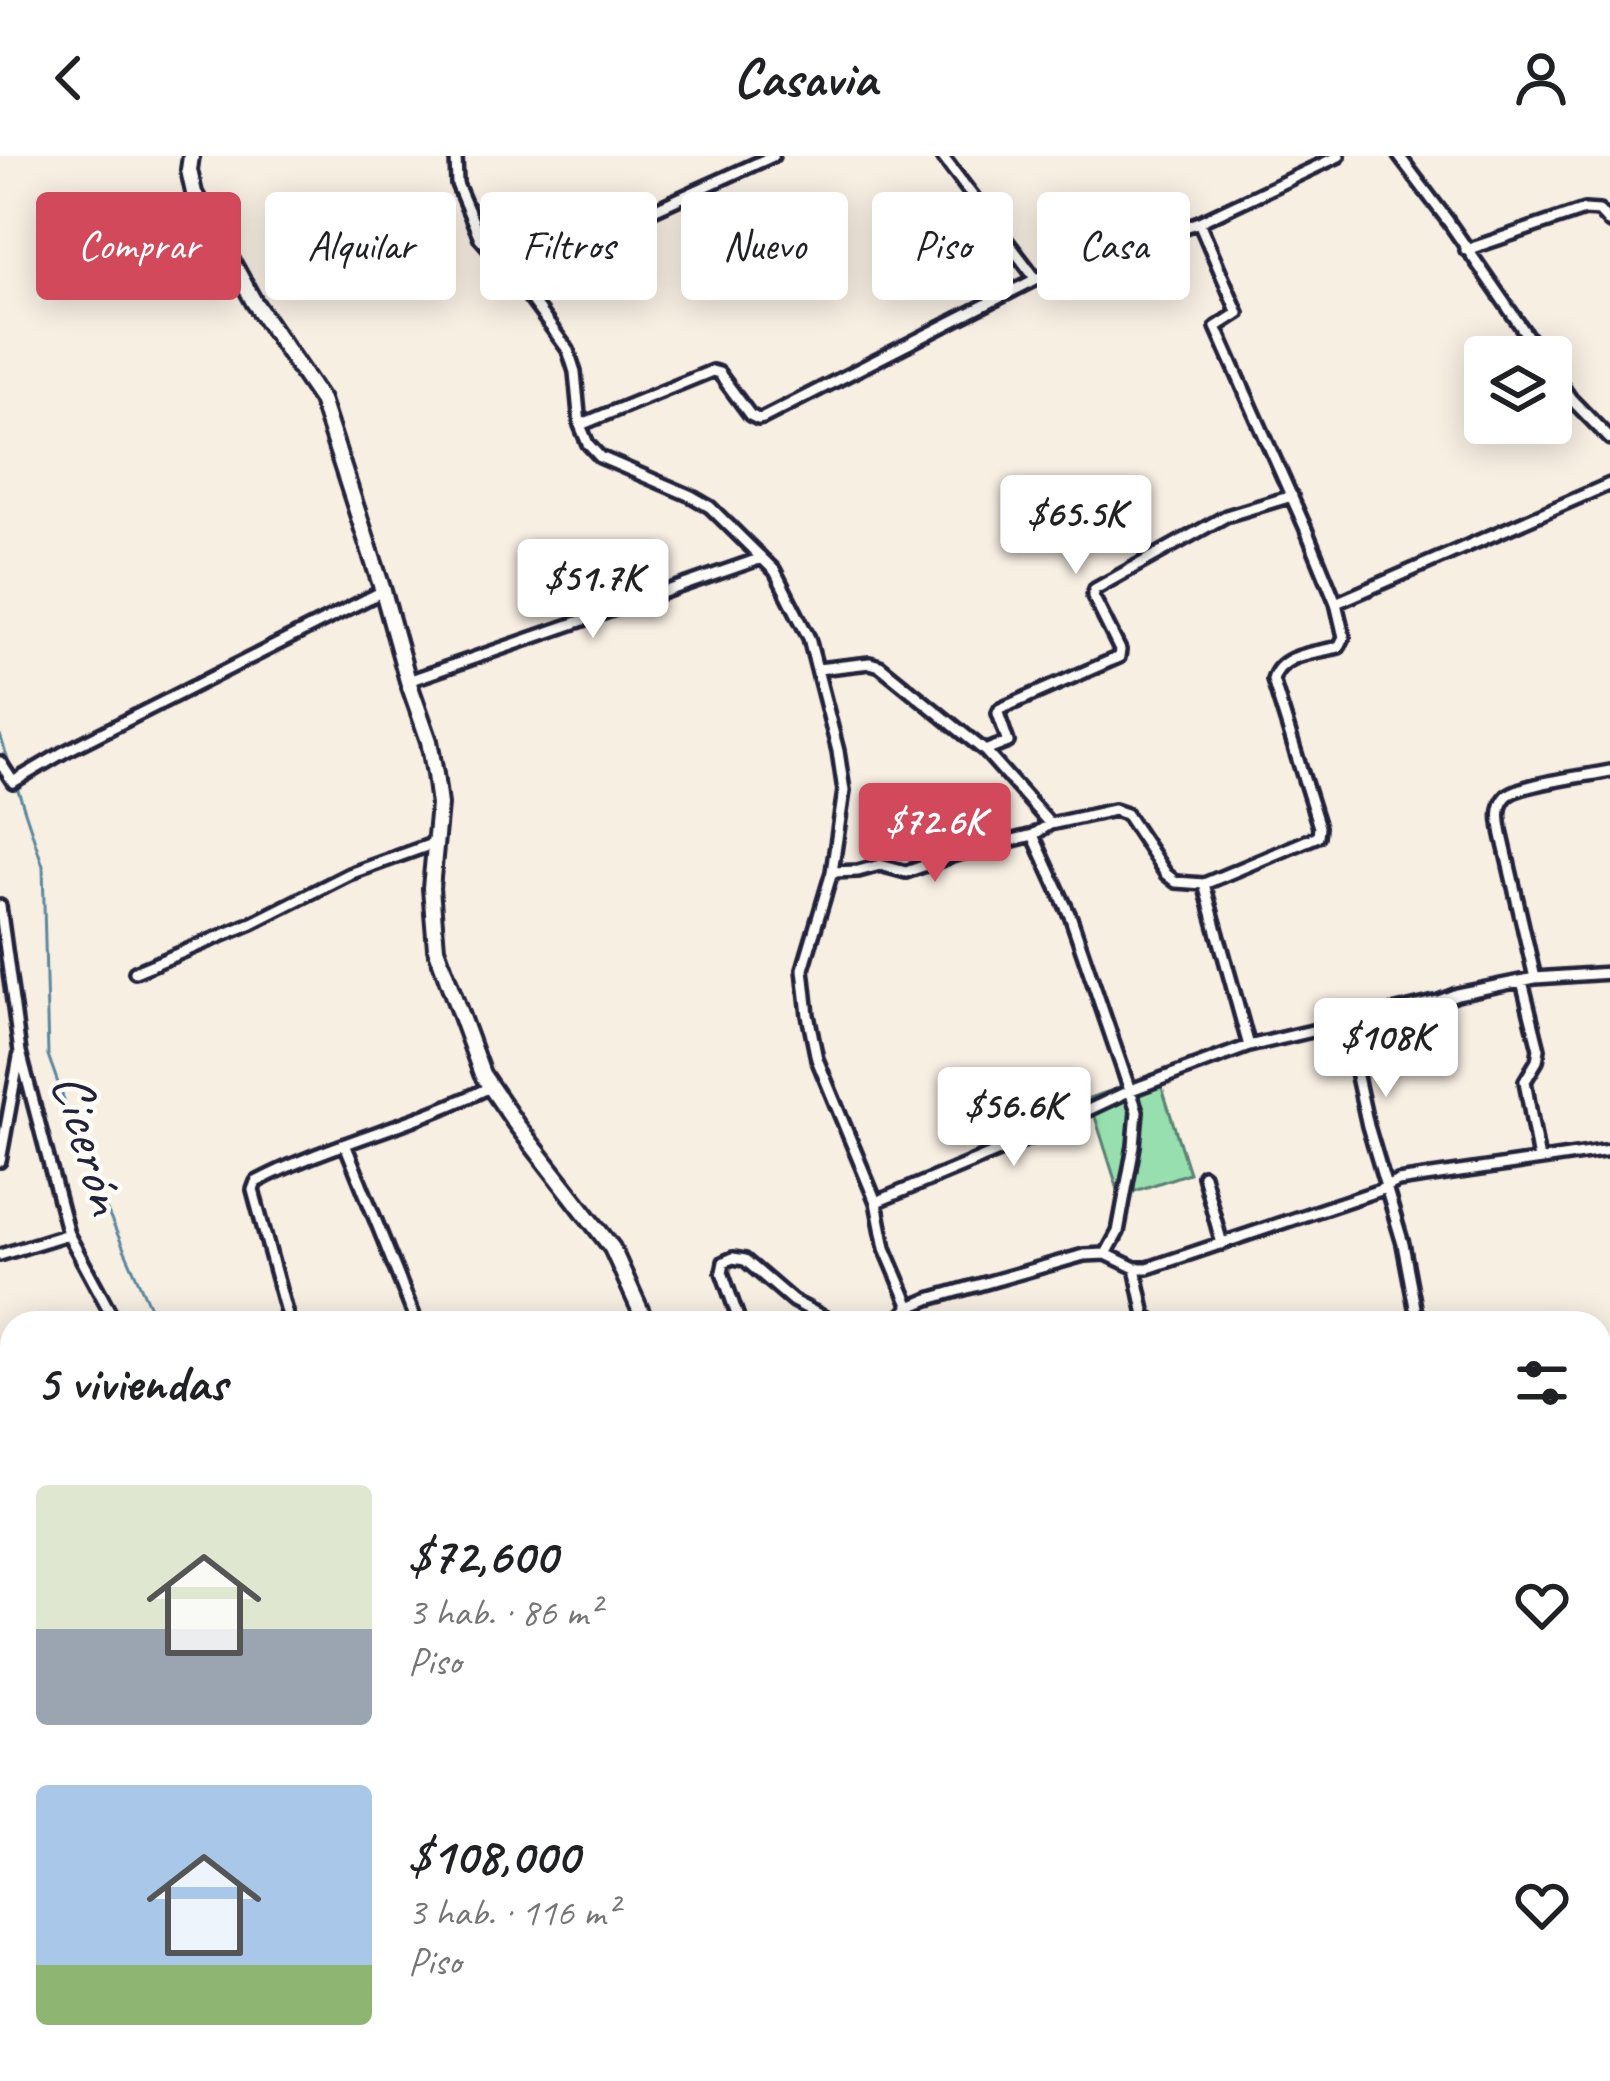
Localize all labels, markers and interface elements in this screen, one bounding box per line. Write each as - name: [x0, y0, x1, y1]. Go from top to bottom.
- text: Casavia: [733, 44, 877, 112]
- icon: back: [36, 45, 102, 111]
- icon: person: [1508, 45, 1574, 111]
- chip: Comprar: [36, 192, 241, 300]
- chip: Alquilar: [265, 192, 456, 300]
- chip: Filtros: [480, 192, 657, 300]
- chip: Nuevo: [681, 192, 848, 300]
- chip: Piso: [872, 192, 1013, 300]
- chip: Casa: [1037, 192, 1190, 300]
- map controls: [1464, 336, 1572, 444]
- button: layers: [1464, 336, 1572, 444]
- pin: $65.5K: [978, 475, 1174, 577]
- text: $65.5K: [1027, 489, 1125, 538]
- pin: $51.7K: [495, 539, 691, 641]
- text: $51.7K: [545, 553, 641, 602]
- pin: $72.6K: [837, 783, 1033, 885]
- text: $72.6K: [886, 797, 984, 846]
- pin: $108K: [1302, 998, 1470, 1100]
- text: $108K: [1341, 1012, 1431, 1061]
- street label: Cicerón: [36, 1065, 145, 1224]
- pin: $56.6K: [916, 1067, 1112, 1169]
- text: $56.6K: [965, 1081, 1063, 1130]
- icon: filters: [1509, 1350, 1575, 1416]
- text: 5 viviendas: [36, 1351, 226, 1415]
- text: $72,600: [408, 1524, 557, 1588]
- icon: home: [132, 1533, 276, 1677]
- icon: heart: [1509, 1572, 1575, 1638]
- text: 3 hab. · 86 m²: [408, 1588, 600, 1637]
- text: Piso: [408, 1637, 461, 1686]
- text: $108,000: [408, 1824, 579, 1888]
- icon: home: [132, 1833, 276, 1977]
- icon: heart: [1509, 1872, 1575, 1938]
- text: 3 hab. · 116 m²: [408, 1888, 617, 1937]
- text: Piso: [408, 1937, 461, 1986]

